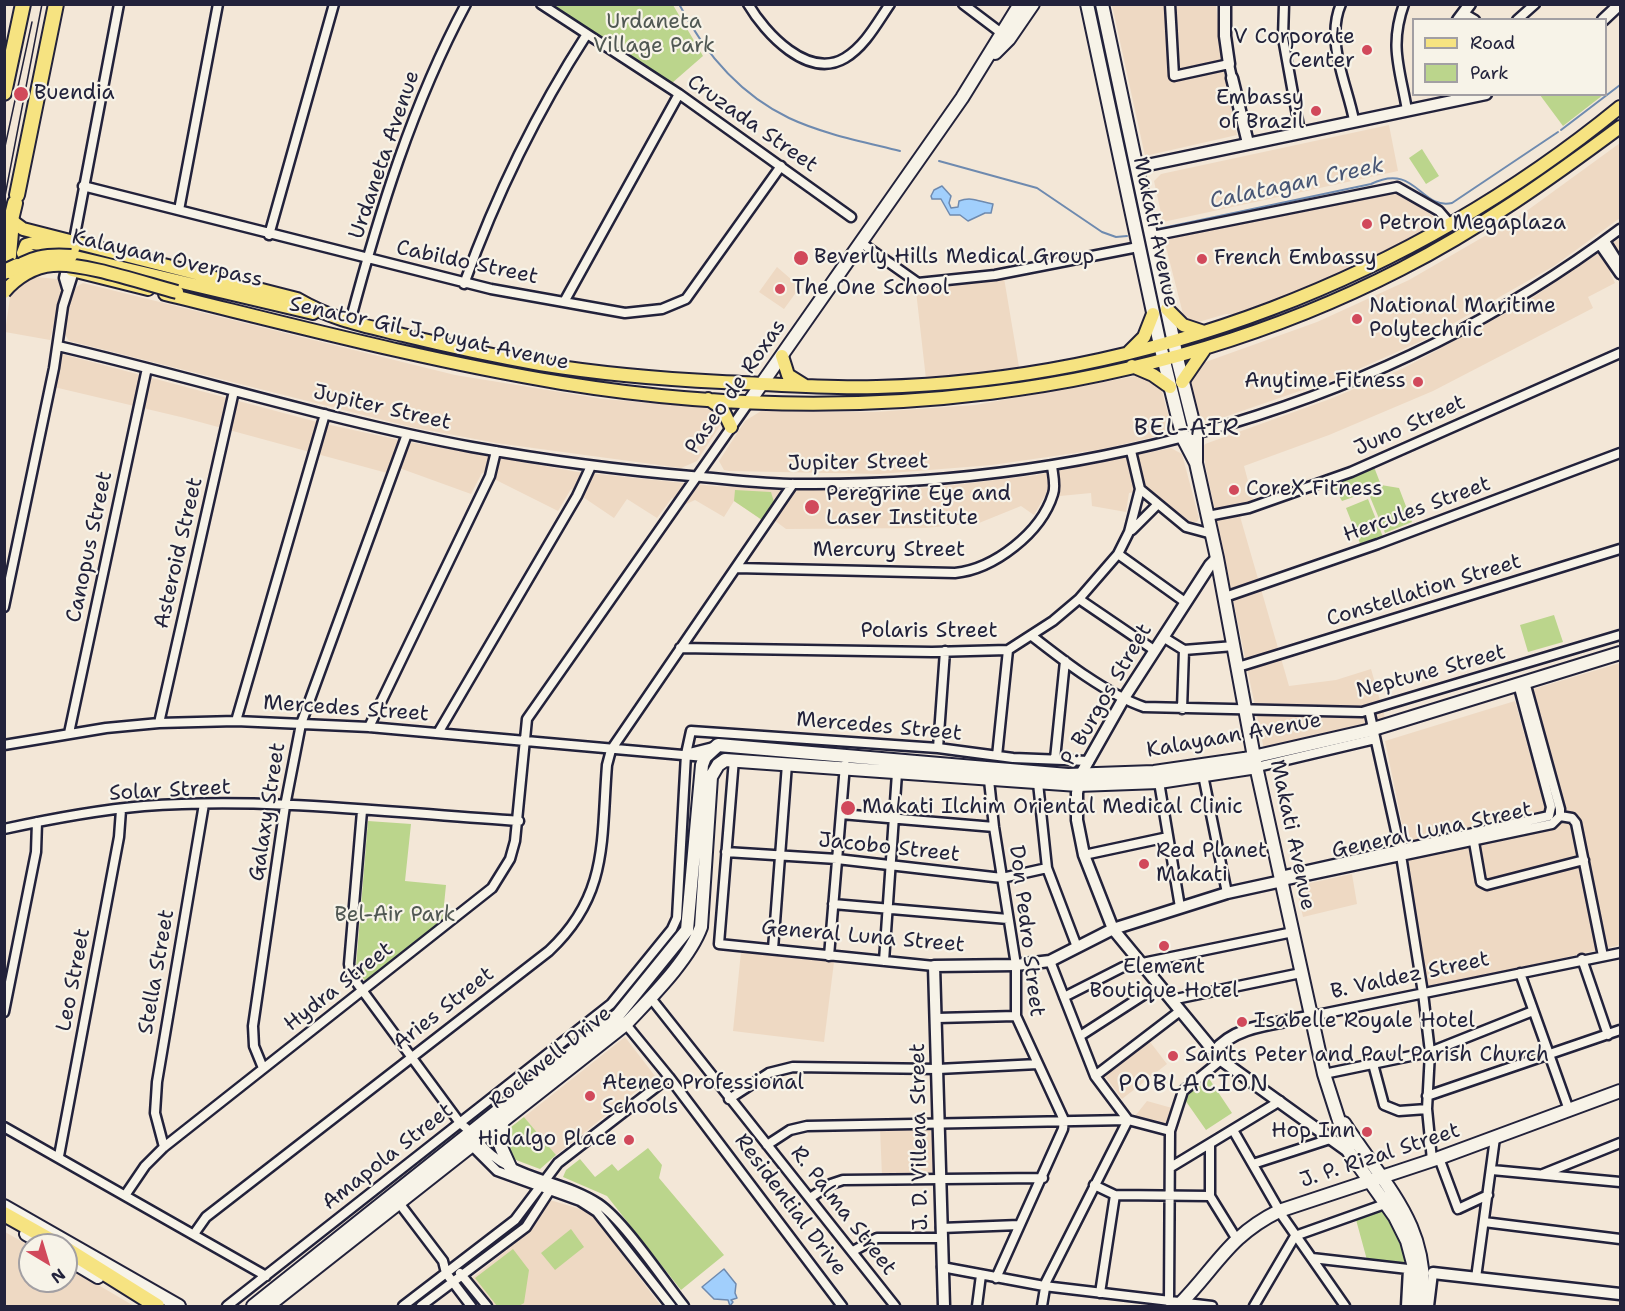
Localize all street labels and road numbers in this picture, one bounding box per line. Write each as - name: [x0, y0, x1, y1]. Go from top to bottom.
- street label: Urdaneta Avenue: [344, 67, 426, 243]
- street label: Cruzada Street: [682, 70, 822, 178]
- street label: Makati Avenue: [1127, 154, 1183, 310]
- street label: Kalayaan Overpass: [69, 225, 265, 293]
- street label: Cabildo Street: [394, 236, 540, 290]
- street label: Senator Gil J. Puyat Avenue: [287, 292, 571, 376]
- street label: Paseo de Roxas: [680, 315, 792, 459]
- street label: Jupiter Street: [311, 380, 453, 436]
- street label: Juno Street: [1351, 390, 1469, 462]
- street label: Jupiter Street: [787, 449, 929, 477]
- street label: Canopus Street: [62, 469, 118, 625]
- street label: Hercules Street: [1340, 472, 1494, 548]
- street label: Asteroid Street: [149, 475, 209, 631]
- street label: Mercury Street: [813, 538, 965, 564]
- street label: Constellation Street: [1324, 549, 1524, 633]
- street label: Polaris Street: [860, 619, 998, 645]
- street label: P. Burgos Street: [1056, 619, 1158, 771]
- street label: Neptune Street: [1354, 640, 1508, 704]
- street label: Mercedes Street: [262, 691, 430, 727]
- street label: Mercedes Street: [795, 707, 963, 747]
- street label: Kalayaan Avenue: [1145, 708, 1323, 764]
- street label: Galaxy Street: [245, 741, 291, 883]
- street label: Makati Avenue: [1264, 757, 1320, 913]
- street label: Solar Street: [108, 775, 232, 807]
- street label: General Luna Street: [1329, 797, 1535, 865]
- street label: Jacobo Street: [817, 828, 961, 868]
- street label: Don Pedro Street: [1003, 844, 1049, 1018]
- street label: Stella Street: [134, 908, 180, 1036]
- street label: General Luna Street: [760, 916, 966, 958]
- street label: Leo Street: [52, 926, 96, 1034]
- street label: Hydra Street: [280, 937, 398, 1037]
- street label: B. Valdez Street: [1328, 947, 1492, 1005]
- street label: Aries Street: [389, 962, 499, 1056]
- street label: Rockwell Drive: [485, 1001, 617, 1115]
- street label: J. D. Villena Street: [906, 1043, 934, 1231]
- street label: Amapola Street: [318, 1098, 458, 1216]
- street label: J. P. Rizal Street: [1297, 1118, 1463, 1194]
- street label: Residential Drive: [728, 1129, 852, 1281]
- street label: R. Palma Street: [785, 1141, 901, 1281]

